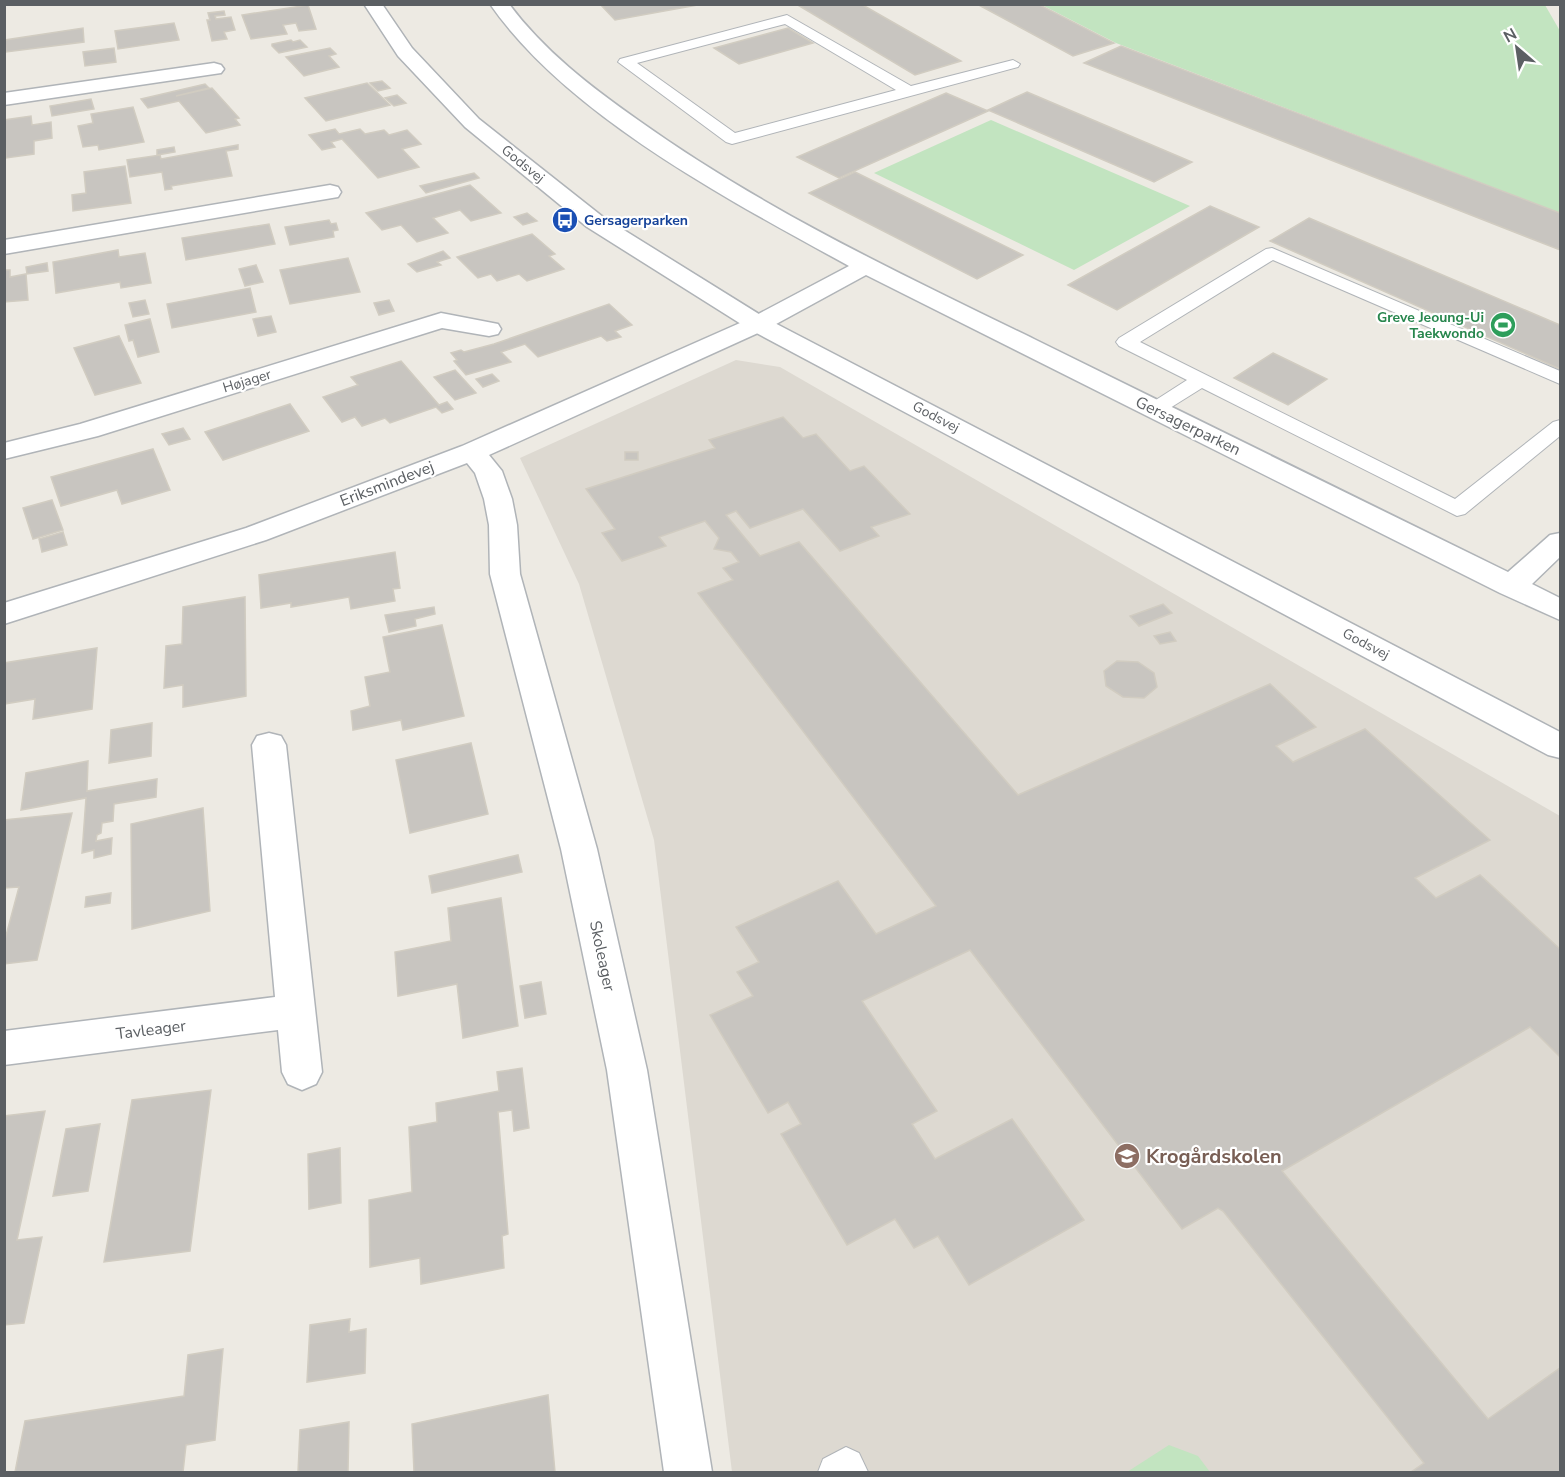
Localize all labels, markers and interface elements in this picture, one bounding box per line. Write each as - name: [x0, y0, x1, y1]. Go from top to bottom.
- north arrow: [1487, 18, 1547, 78]
- text: N: [1500, 23, 1521, 48]
- street label: Godsvej: [497, 141, 549, 187]
- bus stop icon: Gersagerparken: [550, 205, 580, 235]
- place label: Gersagerparken: [584, 211, 688, 230]
- place label: Greve Jeoung-Ui Taekwondo: [1377, 308, 1484, 343]
- sports icon: Greve Jeoung-Ui Taekwondo: [1488, 310, 1518, 340]
- street label: Højager: [220, 365, 274, 397]
- street label: Gersagerparken: [1132, 391, 1244, 461]
- street label: Godsvej: [909, 397, 963, 437]
- street label: Eriksmindevej: [337, 456, 437, 512]
- street label: Godsvej: [1339, 624, 1393, 664]
- street label: Skoleager: [584, 919, 620, 994]
- street label: Tavleager: [115, 1015, 187, 1045]
- school or university icon: Krogårdskolen: [1112, 1141, 1142, 1171]
- place label: Krogårdskolen: [1146, 1143, 1282, 1170]

